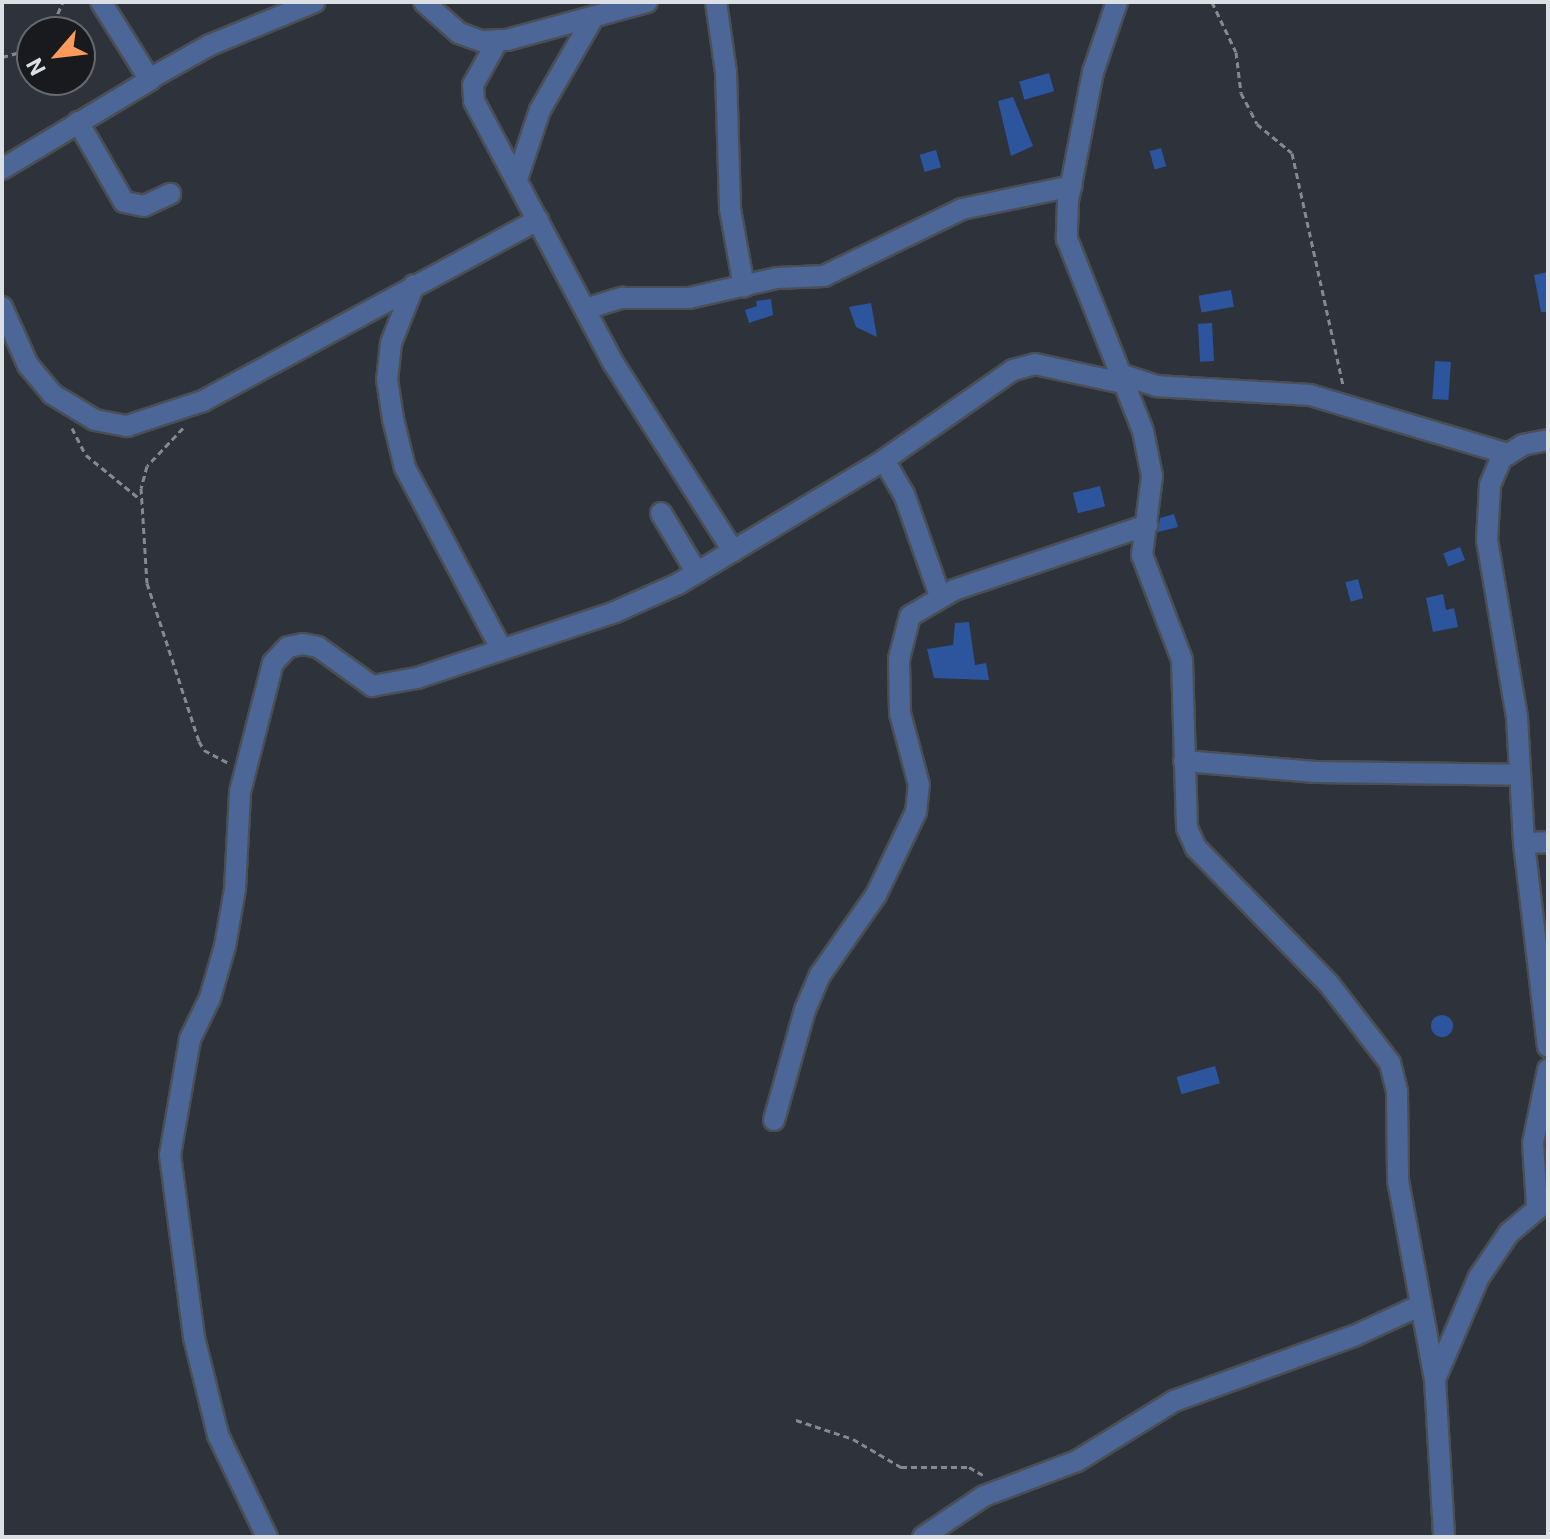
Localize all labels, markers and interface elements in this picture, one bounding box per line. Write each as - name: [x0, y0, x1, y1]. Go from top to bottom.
- north arrow: [16, 16, 96, 96]
- text: N: [21, 54, 51, 79]

